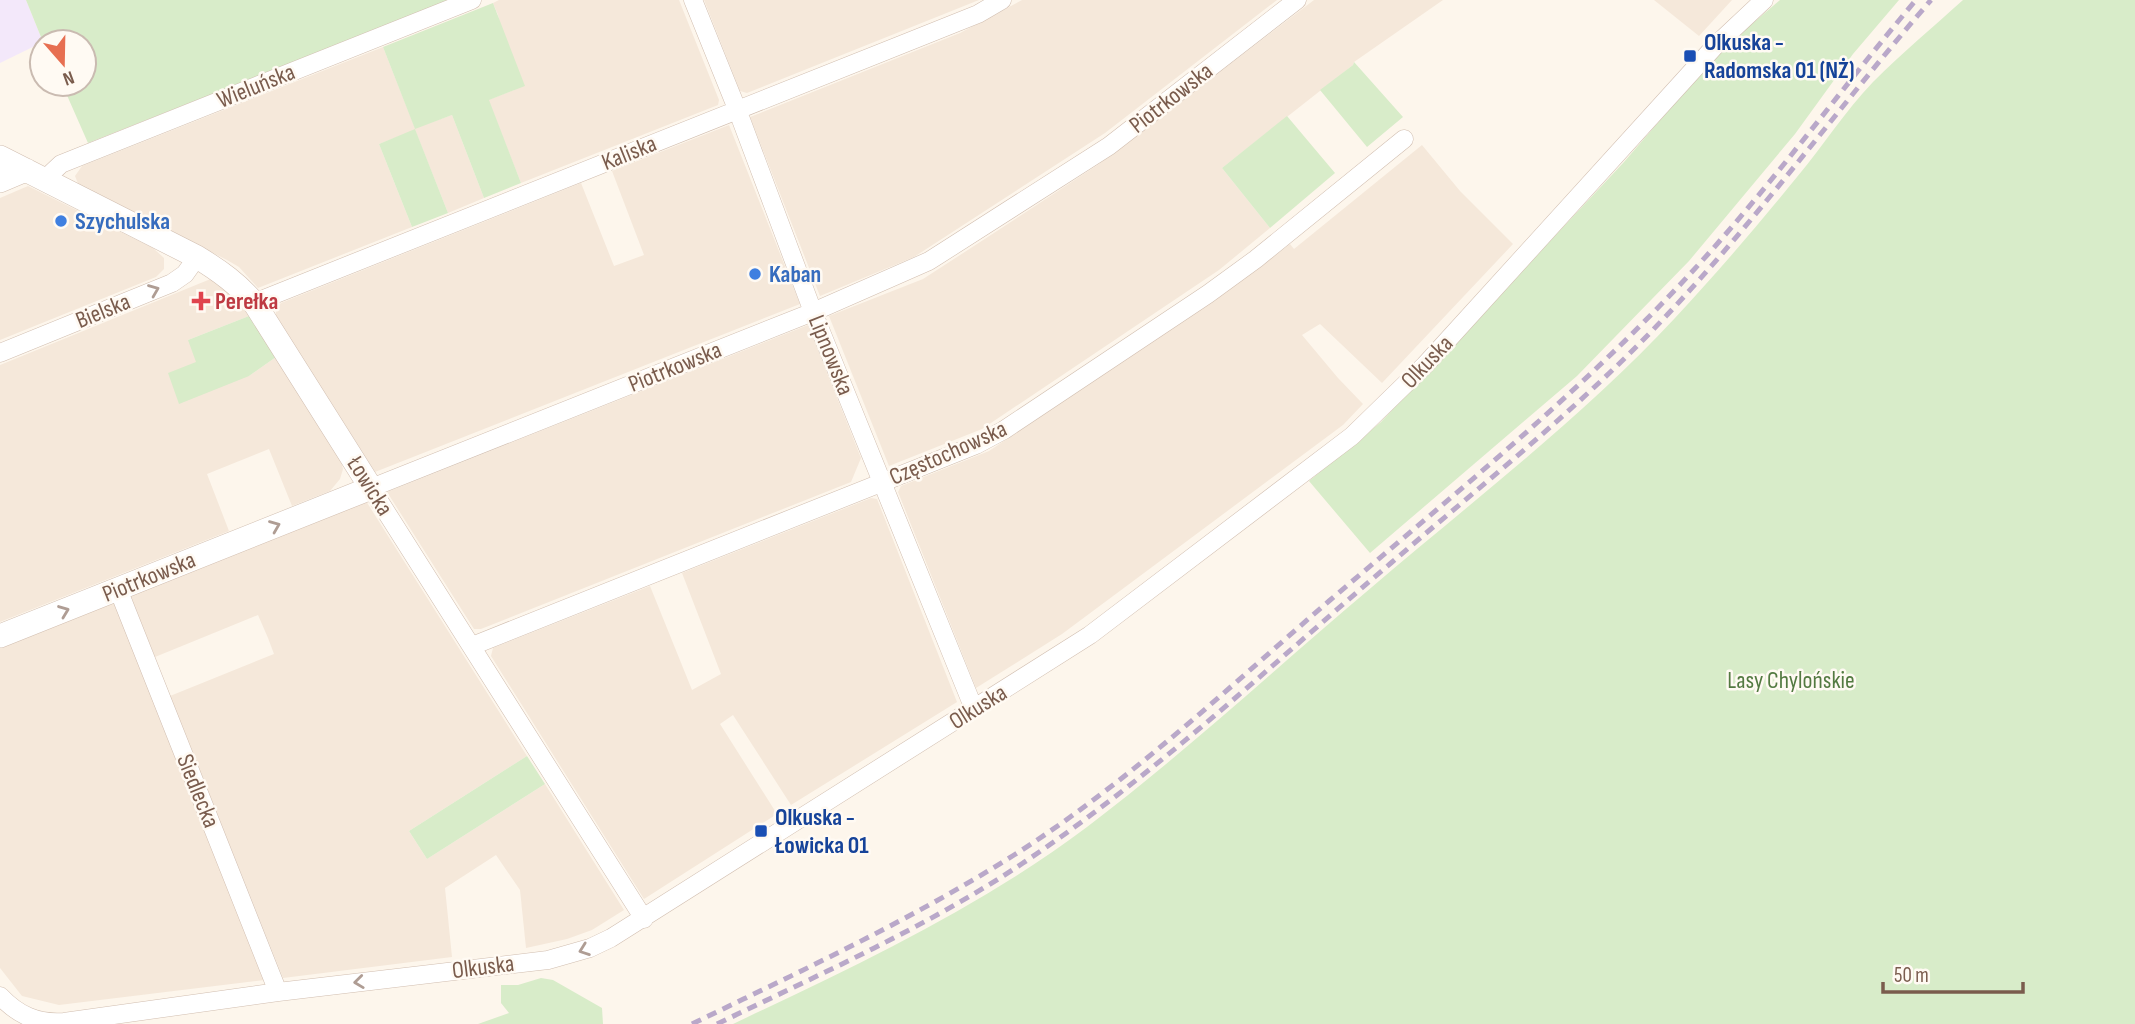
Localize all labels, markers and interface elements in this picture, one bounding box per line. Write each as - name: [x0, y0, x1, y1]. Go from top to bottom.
- north arrow: [28, 28, 98, 98]
- place label: Olkuska - Radomska 01 (NŻ): [1704, 28, 1855, 85]
- marker: Olkuska - Radomska 01 (NŻ): [1682, 48, 1698, 64]
- street label: Piotrkowska: [1123, 56, 1219, 140]
- street label: Wieluńska: [213, 57, 299, 115]
- text: N: [60, 65, 77, 90]
- street label: Kaliska: [597, 129, 661, 177]
- place label: Szychulska: [75, 207, 170, 236]
- marker: Szychulska: [53, 213, 69, 229]
- place label: Kaban: [769, 260, 821, 289]
- marker: Kaban: [747, 266, 763, 282]
- one-way arrow: [148, 285, 160, 299]
- street label: Bielska: [71, 287, 135, 335]
- place label: Perełka: [215, 287, 278, 316]
- marker: Perełka: [193, 293, 209, 309]
- street label: Lipnowska: [802, 311, 860, 399]
- street label: Olkuska: [1395, 329, 1459, 395]
- street label: Piotrkowska: [624, 335, 726, 399]
- street label: Częstochowska: [885, 414, 1011, 492]
- street label: Łowicka: [340, 450, 399, 521]
- one-way arrow: [268, 521, 280, 535]
- street label: Piotrkowska: [98, 545, 200, 609]
- one-way arrow: [57, 605, 69, 619]
- park label: Lasy Chylońskie: [1727, 666, 1855, 695]
- street label: Olkuska: [944, 678, 1012, 736]
- street label: Siedlecka: [170, 750, 226, 832]
- place label: Olkuska - Łowicka 01: [774, 803, 869, 860]
- marker: Olkuska - Łowicka 01: [753, 823, 769, 839]
- one-way arrow: [578, 942, 590, 956]
- street label: Olkuska: [450, 949, 516, 985]
- scale bar: [1883, 950, 2023, 994]
- text: 50 m: [1894, 963, 1929, 988]
- one-way arrow: [353, 974, 365, 989]

